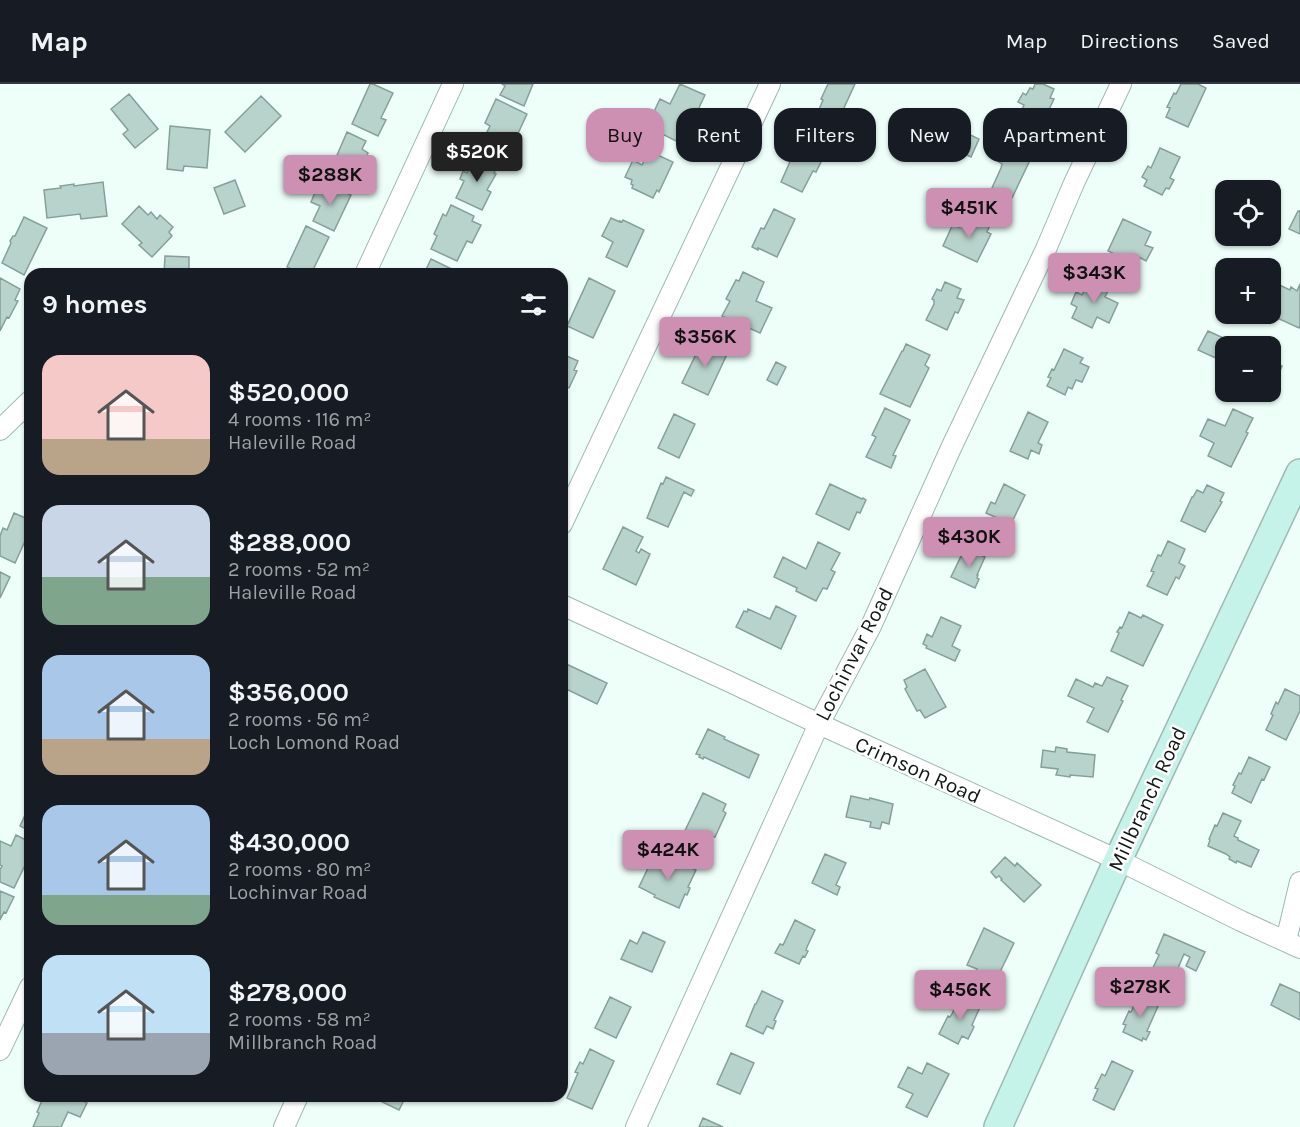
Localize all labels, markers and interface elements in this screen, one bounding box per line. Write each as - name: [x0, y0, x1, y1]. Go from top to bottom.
- text: Map: [30, 25, 88, 58]
- text: Map: [1006, 29, 1047, 53]
- text: Directions: [1080, 29, 1179, 53]
- text: Saved: [1212, 29, 1270, 53]
- chip: Buy: [586, 108, 664, 162]
- chip: Rent: [676, 108, 762, 162]
- chip: Filters: [774, 108, 876, 162]
- chip: New: [888, 108, 971, 162]
- chip: Apartment: [983, 108, 1127, 162]
- pin: $520K: [435, 132, 519, 183]
- text: $520K: [445, 140, 509, 163]
- pin: $288K: [288, 155, 372, 206]
- text: $288K: [298, 163, 362, 186]
- map controls: [1215, 180, 1281, 402]
- button: locate: [1215, 180, 1281, 246]
- pin: $451K: [927, 188, 1011, 239]
- text: $451K: [940, 196, 998, 219]
- pin: $343K: [1052, 253, 1136, 304]
- button: +: [1215, 258, 1281, 324]
- text: $343K: [1062, 261, 1126, 284]
- icon: filters: [517, 288, 550, 321]
- text: 9 homes: [42, 289, 148, 320]
- pin: $356K: [663, 317, 747, 368]
- text: $356K: [673, 325, 737, 348]
- button: −: [1215, 336, 1281, 402]
- text: $520,000: [228, 377, 349, 408]
- icon: home: [90, 379, 162, 451]
- text: 4 rooms · 116 m²: [228, 408, 371, 431]
- text: Haleville Road: [228, 431, 357, 454]
- pin: $430K: [927, 517, 1011, 568]
- text: $430K: [937, 525, 1001, 548]
- text: $288,000: [228, 527, 351, 558]
- icon: home: [90, 529, 162, 601]
- text: 2 rooms · 52 m²: [228, 558, 370, 581]
- text: Haleville Road: [228, 581, 357, 604]
- street label: Lochinvar Road: [810, 583, 898, 725]
- text: $356,000: [228, 677, 349, 708]
- icon: home: [90, 679, 162, 751]
- text: 2 rooms · 56 m²: [228, 708, 370, 731]
- street label: Millbranch Road: [1103, 723, 1191, 875]
- text: Loch Lomond Road: [228, 731, 400, 754]
- street label: Crimson Road: [852, 732, 984, 808]
- text: $430,000: [228, 827, 350, 858]
- icon: home: [90, 829, 162, 901]
- pin: $424K: [626, 830, 710, 881]
- text: $424K: [637, 838, 699, 861]
- text: 2 rooms · 80 m²: [228, 858, 371, 881]
- text: Lochinvar Road: [228, 881, 368, 904]
- pin: $278K: [1098, 967, 1182, 1018]
- pin: $456K: [918, 970, 1002, 1021]
- text: $278K: [1109, 975, 1171, 998]
- text: $278,000: [228, 977, 347, 1008]
- text: $456K: [929, 978, 991, 1001]
- icon: home: [90, 979, 162, 1051]
- text: 2 rooms · 58 m²: [228, 1008, 371, 1031]
- text: Millbranch Road: [228, 1031, 377, 1054]

